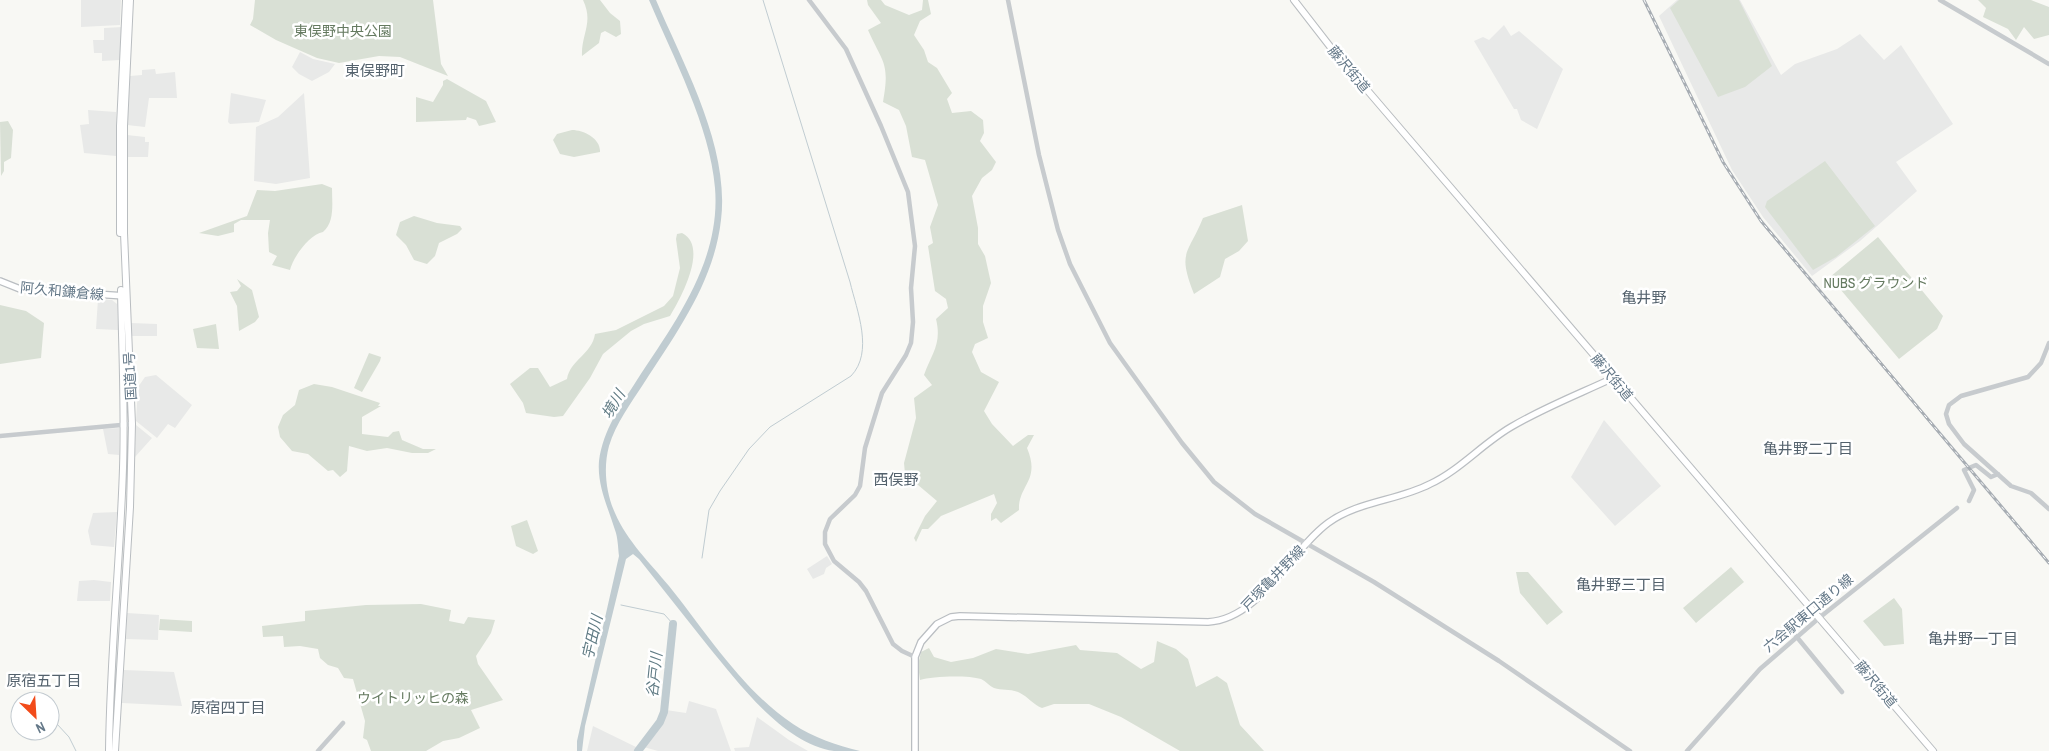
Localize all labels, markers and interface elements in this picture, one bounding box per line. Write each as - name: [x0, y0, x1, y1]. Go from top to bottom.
- park label: 東俣野中央公園: [294, 22, 392, 40]
- street label: 藤沢街道: [1324, 42, 1374, 96]
- district label: 東俣野町: [345, 60, 405, 81]
- park label: NUBS グラウンド: [1823, 274, 1929, 292]
- street label: 阿久和鎌倉線: [19, 278, 105, 304]
- district label: 亀井野: [1621, 287, 1667, 308]
- street label: 藤沢街道: [1587, 350, 1637, 404]
- street label: 国道1号: [120, 351, 140, 401]
- water label: 境川: [596, 384, 631, 422]
- district label: 亀井野二丁目: [1763, 438, 1853, 459]
- district label: 西俣野: [873, 469, 919, 490]
- street label: 戸塚亀井野線: [1237, 542, 1309, 614]
- street label: 六会駅東口通り線: [1759, 570, 1857, 656]
- district label: 亀井野三丁目: [1576, 574, 1666, 595]
- water label: 宇田川: [577, 611, 608, 661]
- district label: 亀井野一丁目: [1928, 628, 2018, 649]
- water label: 谷戸川: [641, 650, 667, 698]
- street label: 藤沢街道: [1851, 657, 1901, 711]
- district label: 原宿五丁目: [6, 670, 82, 691]
- park label: ウイトリッヒの森: [357, 689, 469, 707]
- north arrow: [10, 691, 60, 741]
- district label: 原宿四丁目: [190, 697, 266, 718]
- text: N: [33, 718, 48, 738]

